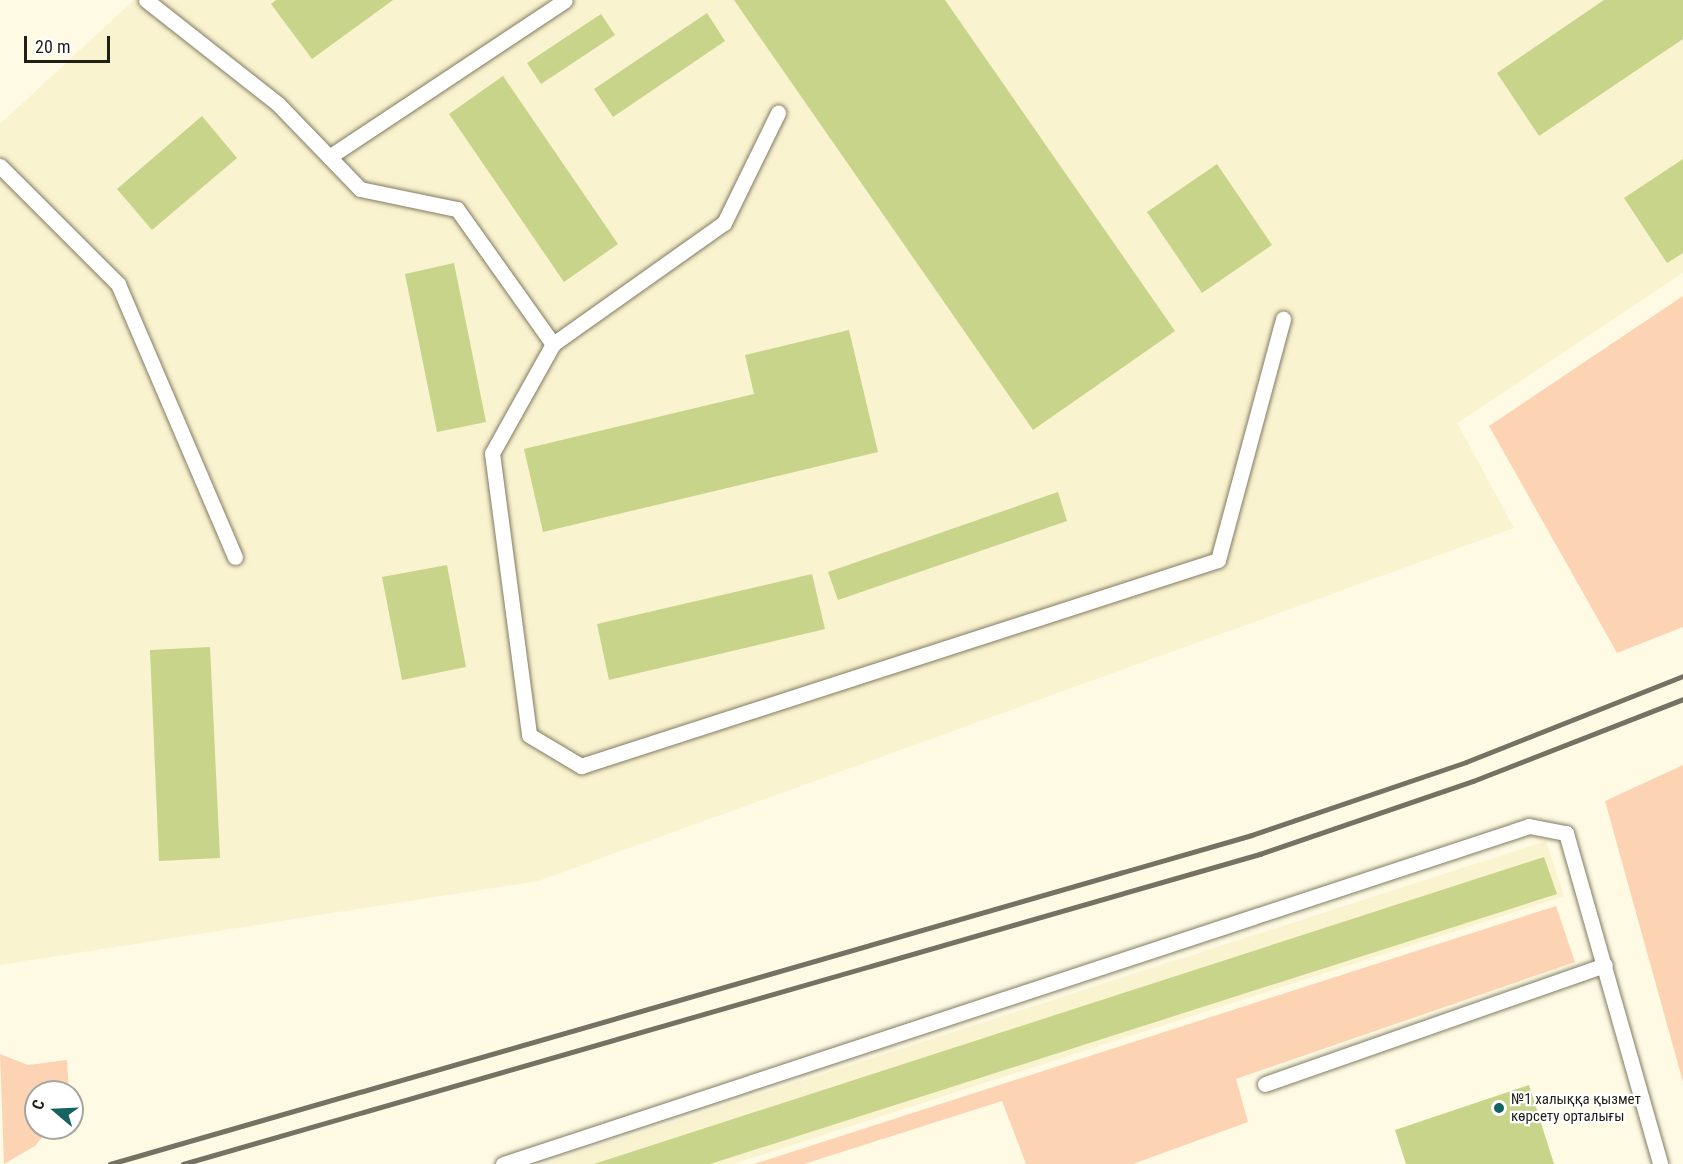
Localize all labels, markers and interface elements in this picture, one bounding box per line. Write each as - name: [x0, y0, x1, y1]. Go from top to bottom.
- scale bar: [27, 24, 112, 62]
- text: 20 m: [35, 36, 70, 57]
- north arrow: [24, 1080, 84, 1140]
- place label: №1 халыққа қызмет көрсету орталығы: [1511, 1090, 1641, 1125]
- text: С: [28, 1097, 49, 1112]
- marker: №1 халыққа қызмет көрсету орталығы: [1492, 1101, 1506, 1115]

